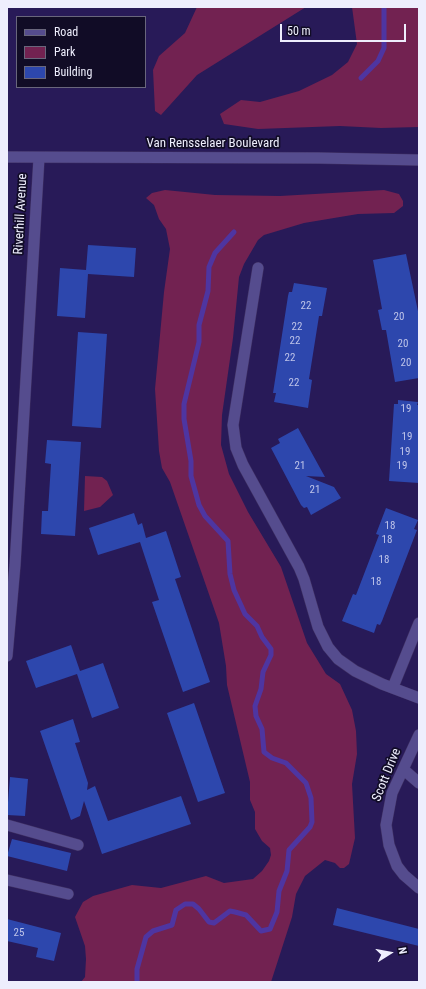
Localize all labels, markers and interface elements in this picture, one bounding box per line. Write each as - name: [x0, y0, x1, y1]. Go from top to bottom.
- legend: [16, 16, 146, 88]
- scale bar: [282, 16, 408, 42]
- text: 50 m: [287, 24, 311, 38]
- text: Road: [54, 25, 78, 39]
- text: Park: [54, 45, 75, 59]
- text: Building: [54, 65, 92, 79]
- street label: Van Rensselaer Boulevard: [147, 136, 279, 152]
- street label: Riverhill Avenue: [11, 173, 31, 255]
- house number: 22: [301, 299, 311, 313]
- house number: 20: [394, 310, 404, 324]
- house number: 22: [292, 320, 302, 334]
- house number: 22: [290, 334, 300, 348]
- house number: 20: [398, 337, 408, 351]
- house number: 22: [285, 351, 295, 365]
- house number: 20: [401, 356, 411, 370]
- house number: 22: [289, 376, 299, 390]
- house number: 19: [401, 402, 411, 416]
- house number: 19: [402, 430, 412, 444]
- house number: 19: [400, 445, 410, 459]
- house number: 21: [295, 459, 305, 473]
- house number: 19: [397, 459, 407, 473]
- house number: 21: [310, 483, 320, 497]
- house number: 18: [385, 519, 395, 533]
- house number: 18: [382, 533, 392, 547]
- house number: 18: [379, 553, 389, 567]
- house number: 18: [371, 575, 381, 589]
- street label: Scott Drive: [369, 746, 405, 804]
- house number: 25: [14, 926, 24, 940]
- north arrow: [370, 933, 410, 973]
- text: N: [395, 946, 409, 955]

